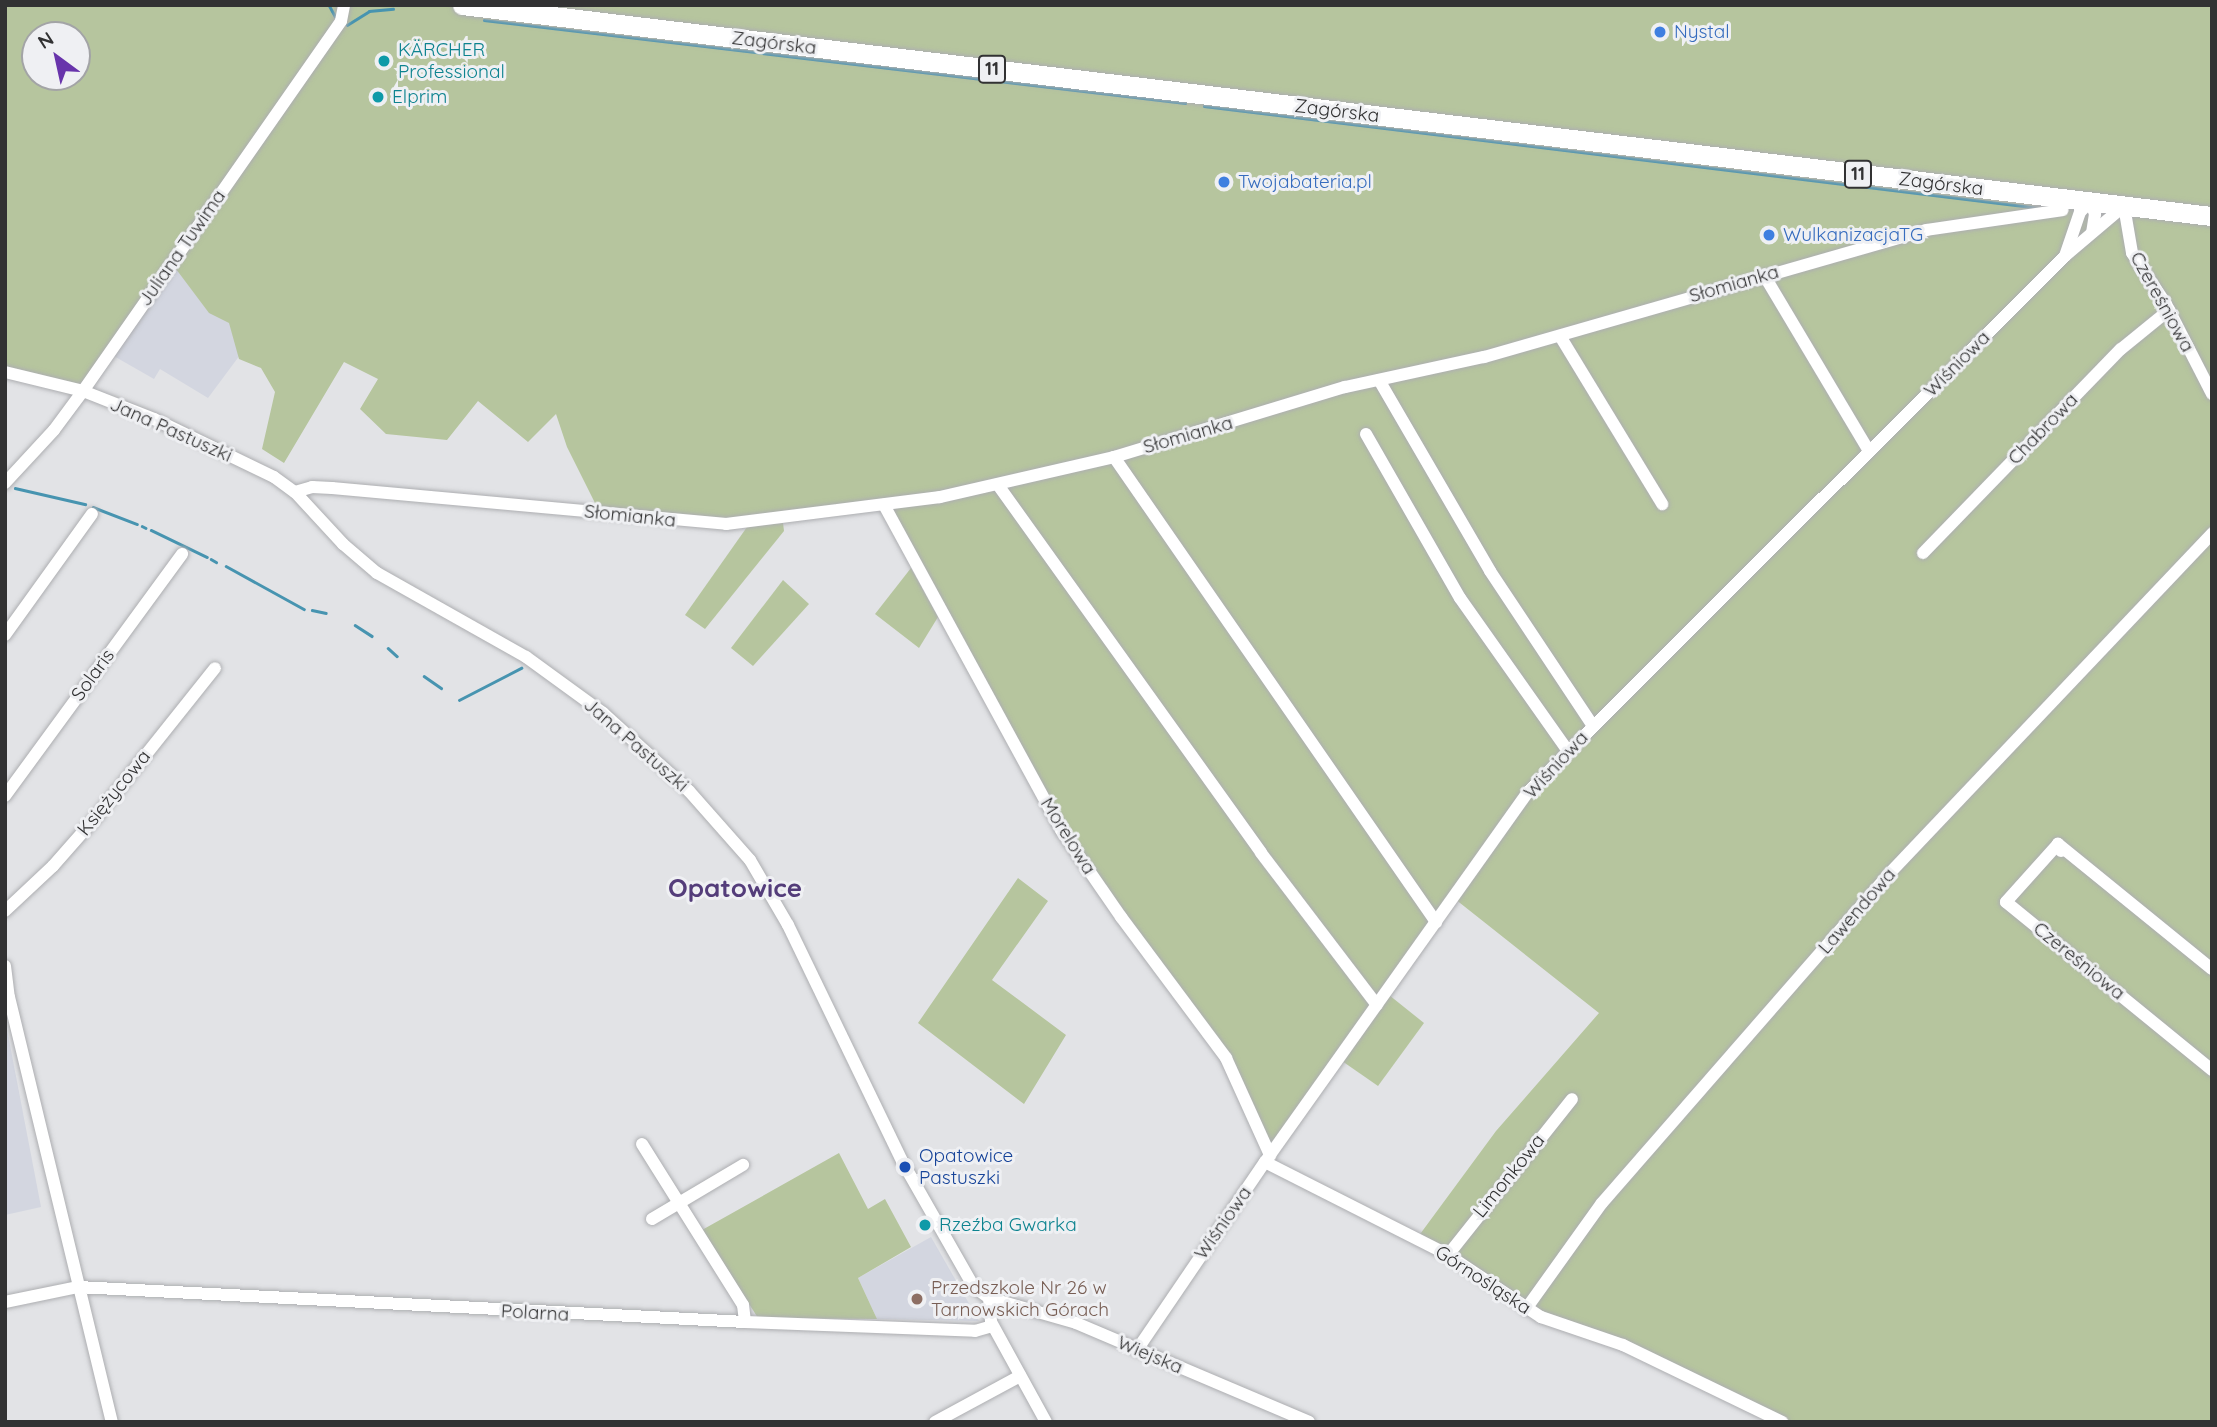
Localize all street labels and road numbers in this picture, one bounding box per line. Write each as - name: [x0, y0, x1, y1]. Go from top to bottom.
- street label: Zagórska: [730, 27, 818, 59]
- road number: 11: [976, 55, 1008, 84]
- street label: Zagórska: [1293, 95, 1381, 127]
- road number: 11: [1842, 160, 1874, 188]
- street label: Zagórska: [1897, 168, 1985, 200]
- street label: Juliana Tuwima: [134, 186, 230, 310]
- street label: Czereśniowa: [2125, 248, 2199, 356]
- street label: Słomianka: [1687, 260, 1781, 308]
- street label: Wiśniowa: [1919, 326, 1995, 402]
- street label: Chabrowa: [2003, 389, 2083, 469]
- street label: Jana Pastuszki: [106, 393, 236, 467]
- street label: Słomianka: [1141, 411, 1235, 459]
- street label: Słomianka: [583, 500, 677, 532]
- street label: Solaris: [67, 645, 119, 705]
- street label: Jana Pastuszki: [579, 693, 693, 797]
- street label: Wiśniowa: [1519, 727, 1593, 803]
- street label: Księżycowa: [73, 746, 155, 840]
- street label: Morelowa: [1035, 793, 1101, 879]
- street label: Lawendowa: [1814, 863, 1900, 959]
- street label: Czereśniowa: [2029, 917, 2129, 1005]
- street label: Limonkowa: [1468, 1130, 1550, 1222]
- street label: Wiśniowa: [1190, 1182, 1256, 1264]
- street label: Górnośląska: [1431, 1241, 1535, 1319]
- street label: Polarna: [500, 1300, 570, 1326]
- street label: Wiejska: [1114, 1331, 1186, 1379]

